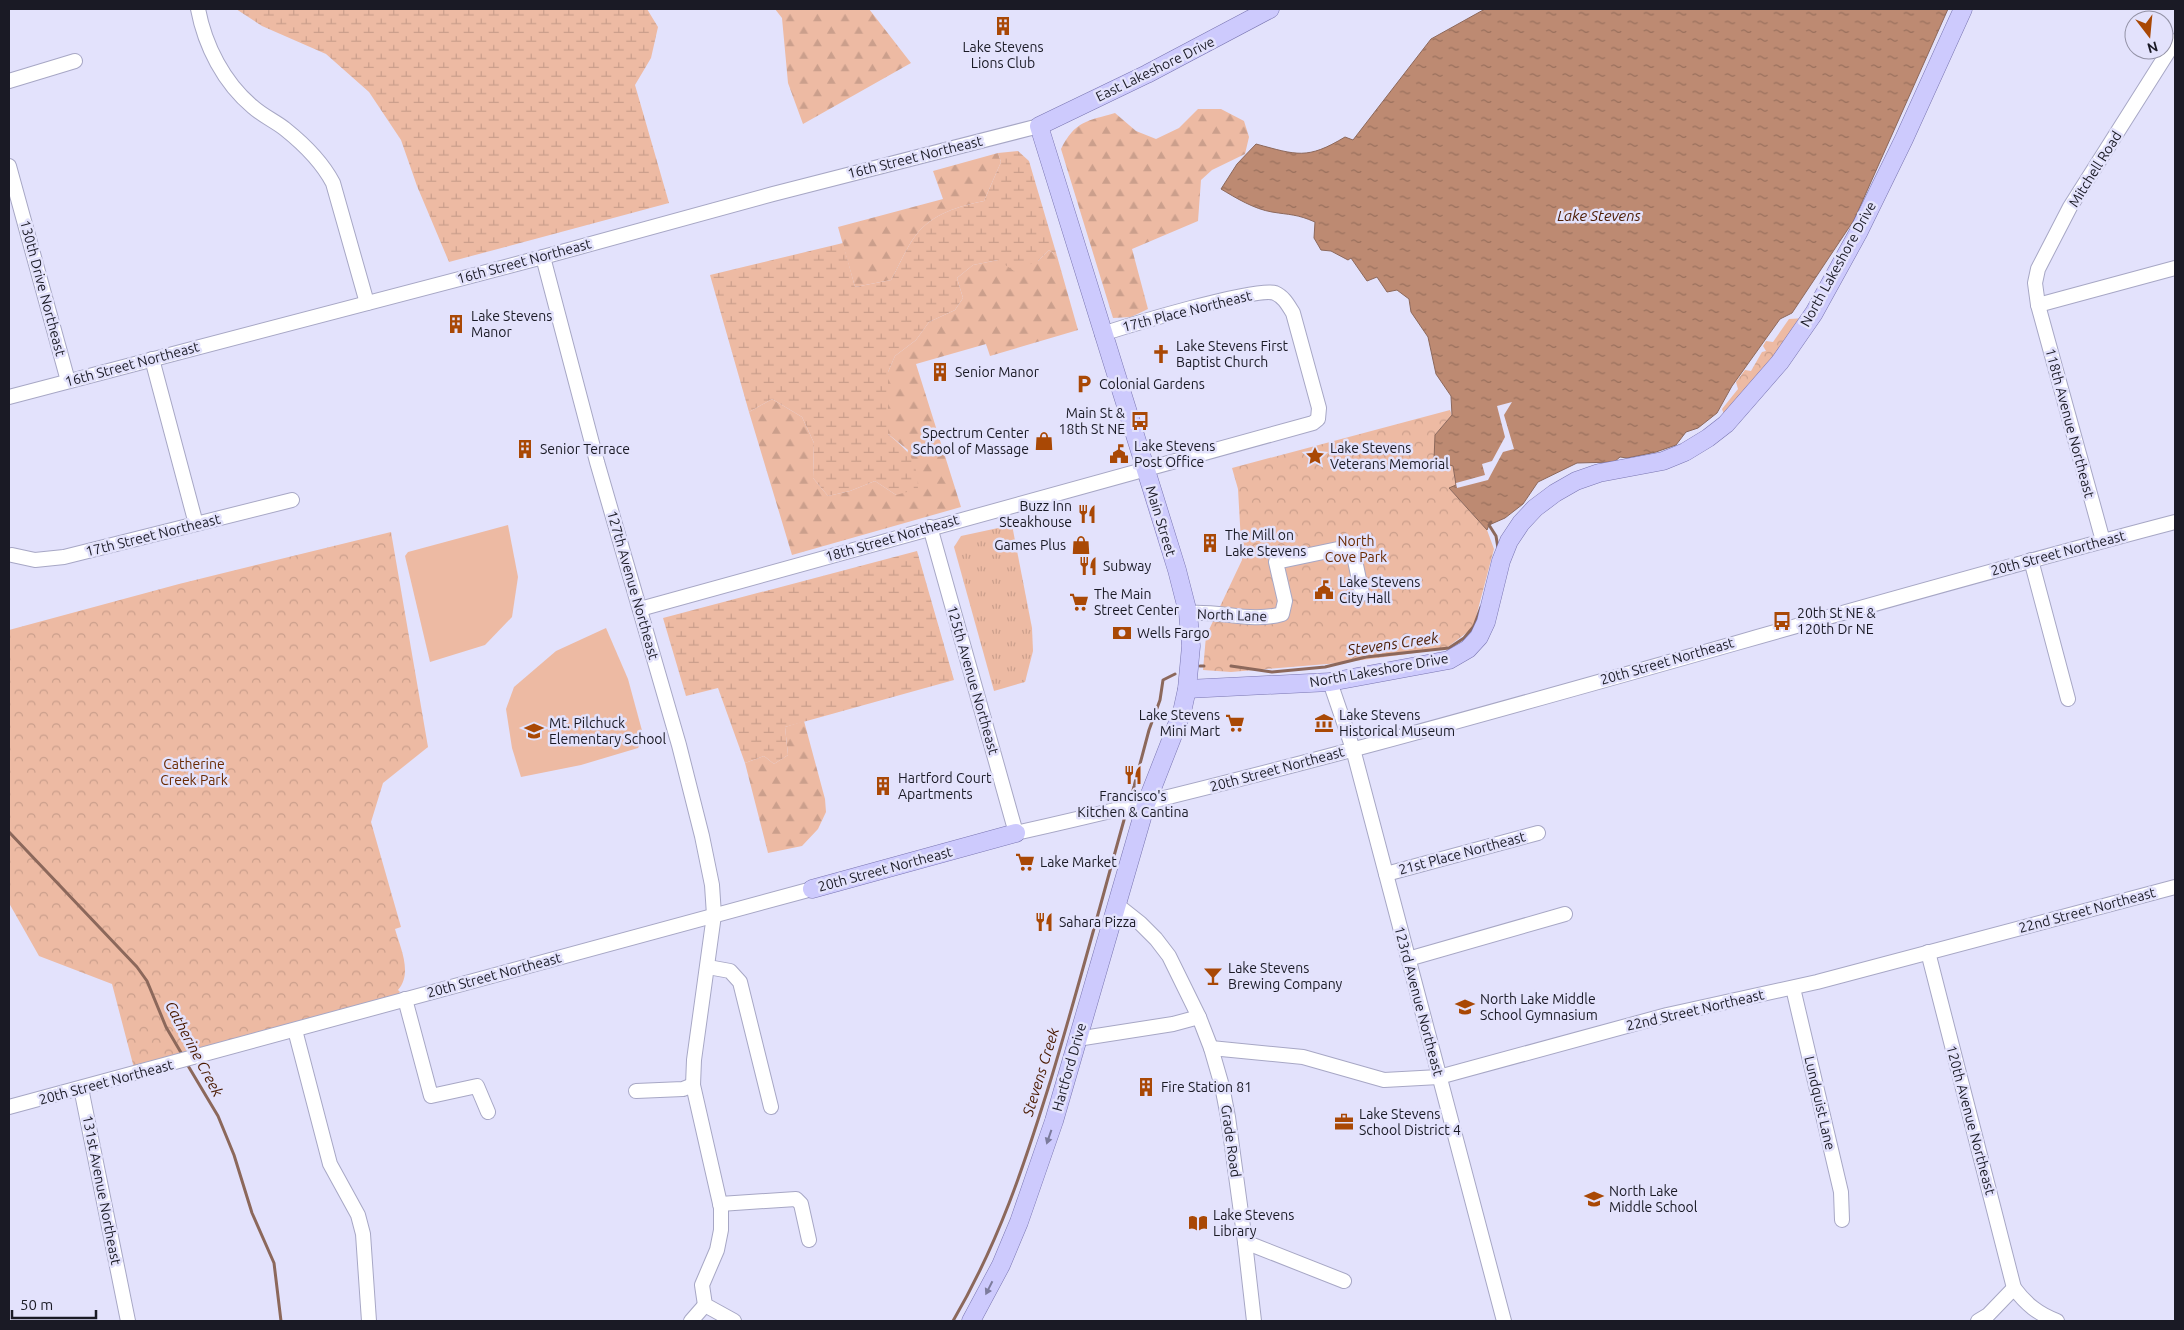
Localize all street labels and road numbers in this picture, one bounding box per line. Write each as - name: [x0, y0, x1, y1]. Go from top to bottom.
- street label: East Lakeshore Drive: [1093, 33, 1217, 105]
- street label: Mitchell Road: [2065, 128, 2125, 210]
- street label: 16th Street Northeast: [846, 132, 985, 181]
- street label: North Lakeshore Drive: [1797, 199, 1879, 329]
- street label: 130th Drive Northeast: [17, 218, 69, 358]
- street label: 16th Street Northeast: [455, 235, 593, 287]
- street label: 17th Place Northeast: [1121, 287, 1254, 335]
- street label: 16th Street Northeast: [63, 338, 201, 390]
- street label: 118th Avenue Northeast: [2042, 346, 2098, 500]
- street label: Main Street: [1143, 484, 1179, 559]
- street label: 127th Avenue Northeast: [604, 509, 662, 662]
- street label: 17th Street Northeast: [84, 510, 223, 559]
- street label: 18th Street Northeast: [823, 511, 961, 565]
- street label: 20th Street Northeast: [1989, 527, 2127, 579]
- street label: 125th Avenue Northeast: [944, 604, 1002, 757]
- street label: North Lane: [1197, 606, 1267, 624]
- street label: 20th Street Northeast: [1598, 634, 1736, 688]
- street label: North Lakeshore Drive: [1308, 650, 1450, 690]
- street label: 20th Street Northeast: [1208, 743, 1346, 795]
- street label: 21st Place Northeast: [1397, 828, 1528, 878]
- street label: 20th Street Northeast: [816, 843, 954, 895]
- street label: 22nd Street Northeast: [2017, 884, 2158, 936]
- street label: 123rd Avenue Northeast: [1391, 924, 1447, 1078]
- street label: 20th Street Northeast: [425, 949, 563, 1001]
- street label: 22nd Street Northeast: [1625, 986, 1766, 1034]
- street label: Hartford Drive: [1049, 1021, 1089, 1113]
- street label: 120th Avenue Northeast: [1943, 1043, 1999, 1197]
- street label: Lundquist Lane: [1801, 1055, 1839, 1151]
- street label: 20th Street Northeast: [37, 1056, 175, 1108]
- street label: Grade Road: [1218, 1104, 1244, 1178]
- street label: 131st Avenue Northeast: [80, 1114, 124, 1267]

